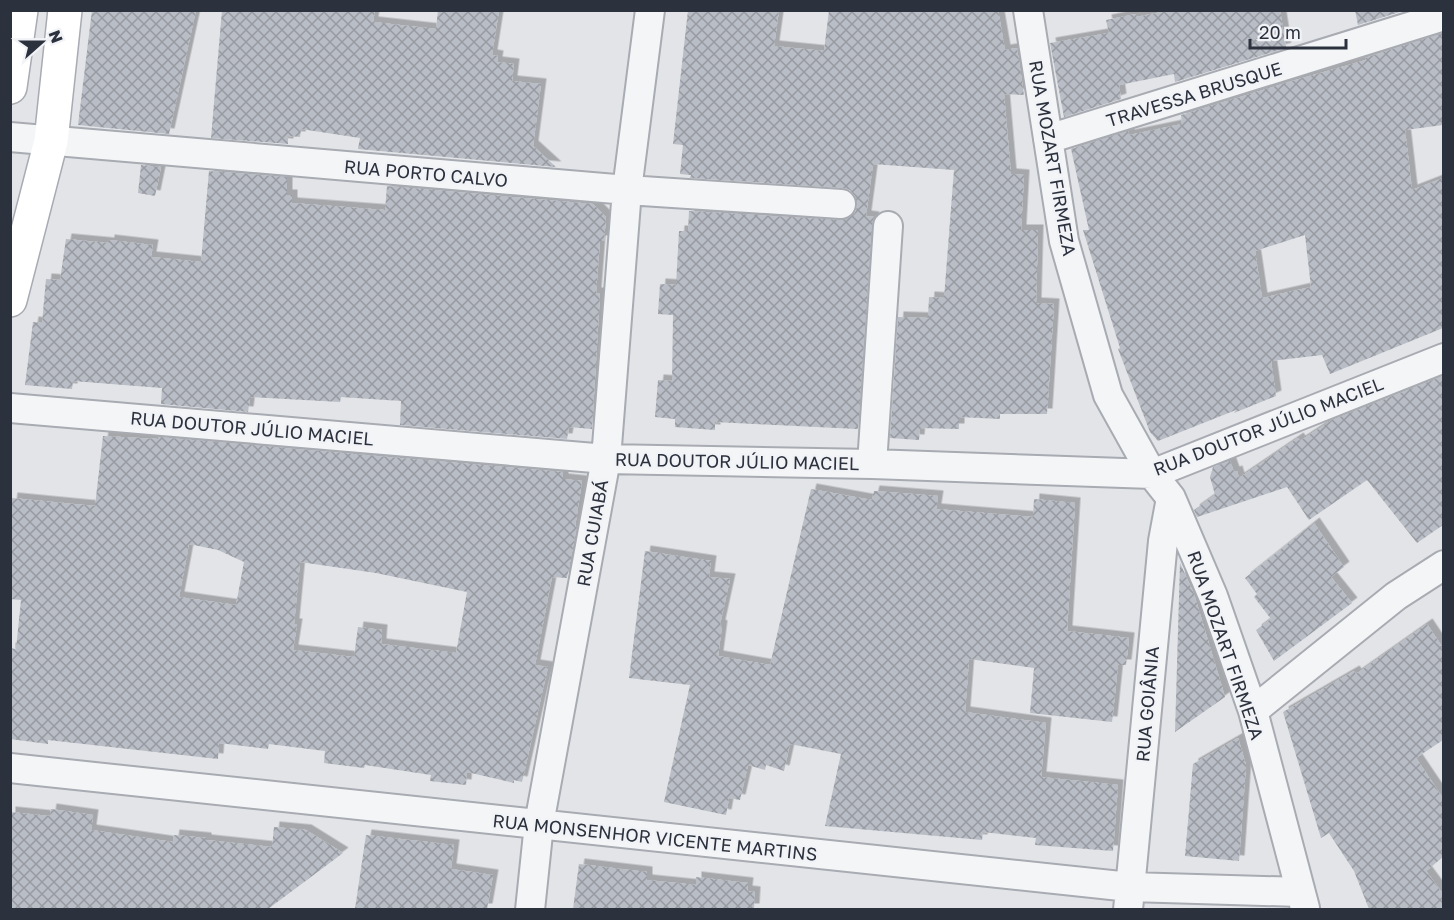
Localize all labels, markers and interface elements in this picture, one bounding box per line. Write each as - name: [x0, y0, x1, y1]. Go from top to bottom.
- north arrow: [12, 12, 72, 72]
- scale bar: [1250, 12, 1346, 50]
- text: 20 m: [1259, 21, 1301, 43]
- text: N: [44, 27, 68, 46]
- street label: TRAVESSA BRUSQUE: [1104, 57, 1284, 131]
- street label: RUA MOZART FIRMEZA: [1025, 58, 1081, 258]
- street label: RUA PORTO CALVO: [343, 155, 509, 191]
- street label: RUA DOUTOR JÚLIO MACIEL: [1150, 372, 1386, 480]
- street label: RUA DOUTOR JÚLIO MACIEL: [129, 406, 375, 450]
- street label: RUA DOUTOR JÚLIO MACIEL: [615, 448, 859, 474]
- street label: RUA CUIABÁ: [572, 478, 612, 588]
- street label: RUA MOZART FIRMEZA: [1183, 548, 1269, 742]
- street label: RUA GOIÂNIA: [1131, 645, 1163, 763]
- street label: RUA MONSENHOR VICENTE MARTINS: [492, 809, 818, 865]

